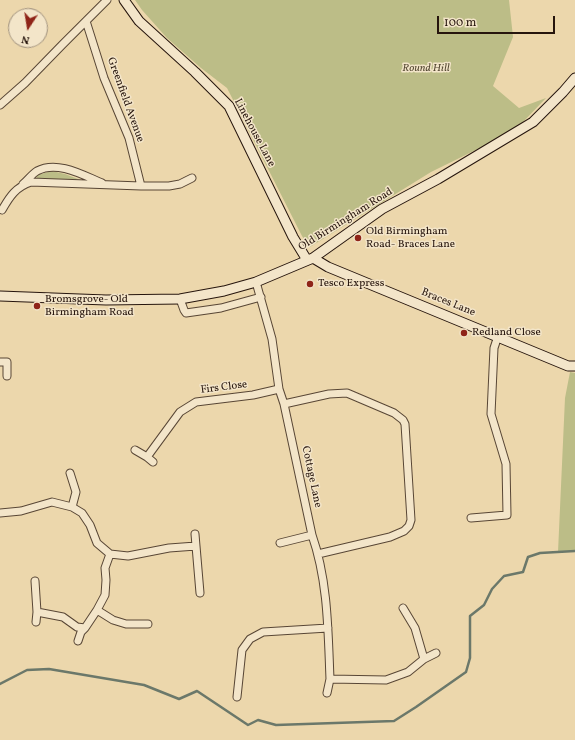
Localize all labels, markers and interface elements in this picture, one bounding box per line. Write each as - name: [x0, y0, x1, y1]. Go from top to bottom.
- north arrow: [8, 8, 48, 48]
- scale bar: [439, 8, 557, 34]
- text: 100 m: [444, 15, 476, 31]
- text: N: [20, 31, 31, 47]
- street label: Greenfield Avenue: [104, 56, 146, 144]
- park label: Round Hill: [402, 62, 450, 76]
- street label: Linehouse Lane: [230, 97, 278, 169]
- street label: Old Birmingham Road: [296, 186, 396, 254]
- place label: Old Birmingham Road- Braces Lane: [366, 225, 455, 251]
- marker: Old Birmingham Road- Braces Lane: [353, 233, 363, 243]
- place label: Tesco Express: [318, 277, 384, 291]
- marker: Tesco Express: [305, 279, 315, 289]
- street label: Braces Lane: [419, 286, 477, 320]
- place label: Bromsgrove- Old Birmingham Road: [45, 293, 134, 319]
- marker: Bromsgrove- Old Birmingham Road: [32, 301, 42, 311]
- place label: Redland Close: [472, 326, 541, 340]
- marker: Redland Close: [459, 328, 469, 338]
- street label: Firs Close: [200, 379, 248, 397]
- street label: Cottage Lane: [298, 445, 324, 509]

